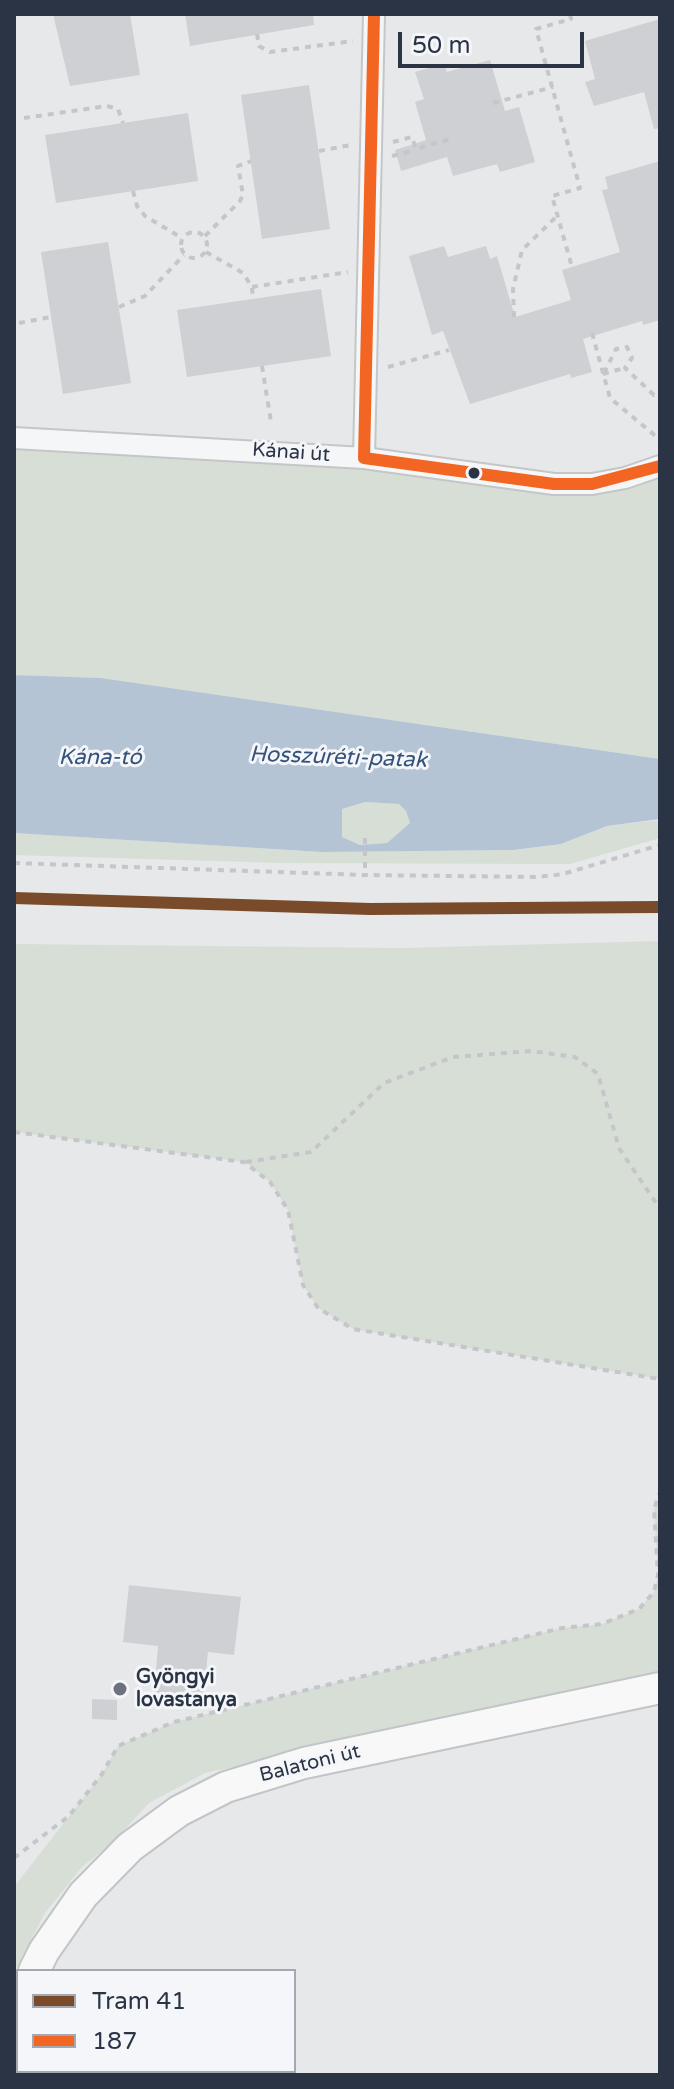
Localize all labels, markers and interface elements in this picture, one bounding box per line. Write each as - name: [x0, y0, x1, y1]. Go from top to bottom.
- scale bar: [402, 16, 588, 66]
- text: 50 m: [412, 31, 470, 60]
- street label: Kánai út: [251, 438, 331, 468]
- unlabelled marker: [466, 465, 482, 481]
- water label: Hosszúréti-patak: [249, 742, 427, 774]
- water label: Kána-tó: [58, 745, 142, 771]
- place label: Gyöngyi lovastanya: [136, 1666, 237, 1713]
- marker: Gyöngyi lovastanya: [111, 1680, 129, 1698]
- street label: Balatoni út: [257, 1740, 363, 1788]
- legend: [16, 1969, 296, 2073]
- text: Tram 41: [92, 1987, 186, 2016]
- text: 187: [92, 2027, 137, 2056]

